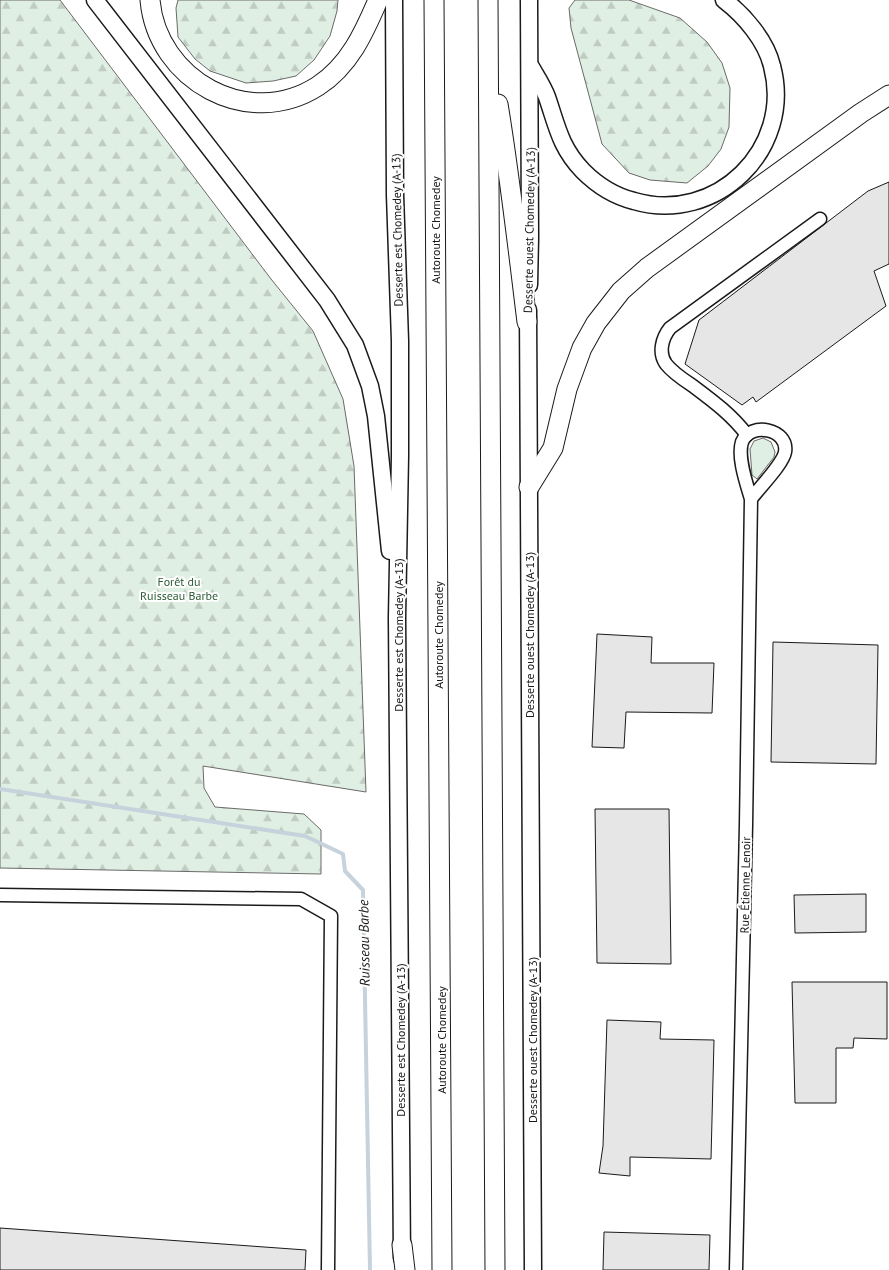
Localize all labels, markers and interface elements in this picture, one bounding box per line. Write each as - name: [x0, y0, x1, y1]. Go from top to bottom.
- street label: Desserte ouest Chomedey (A-13): [520, 147, 538, 313]
- street label: Desserte est Chomedey (A-13): [388, 153, 406, 307]
- street label: Autoroute Chomedey: [428, 176, 443, 284]
- street label: Desserte ouest Chomedey (A-13): [522, 552, 537, 718]
- street label: Desserte est Chomedey (A-13): [391, 558, 406, 712]
- park label: Forêt du Ruisseau Barbe: [140, 574, 218, 603]
- street label: Autoroute Chomedey: [431, 581, 446, 689]
- street label: Rue Étienne Lenoir: [737, 836, 753, 934]
- water label: Ruisseau Barbe: [354, 899, 374, 987]
- street label: Desserte ouest Chomedey (A-13): [525, 957, 540, 1123]
- street label: Desserte est Chomedey (A-13): [393, 963, 408, 1117]
- street label: Autoroute Chomedey: [434, 986, 449, 1094]

